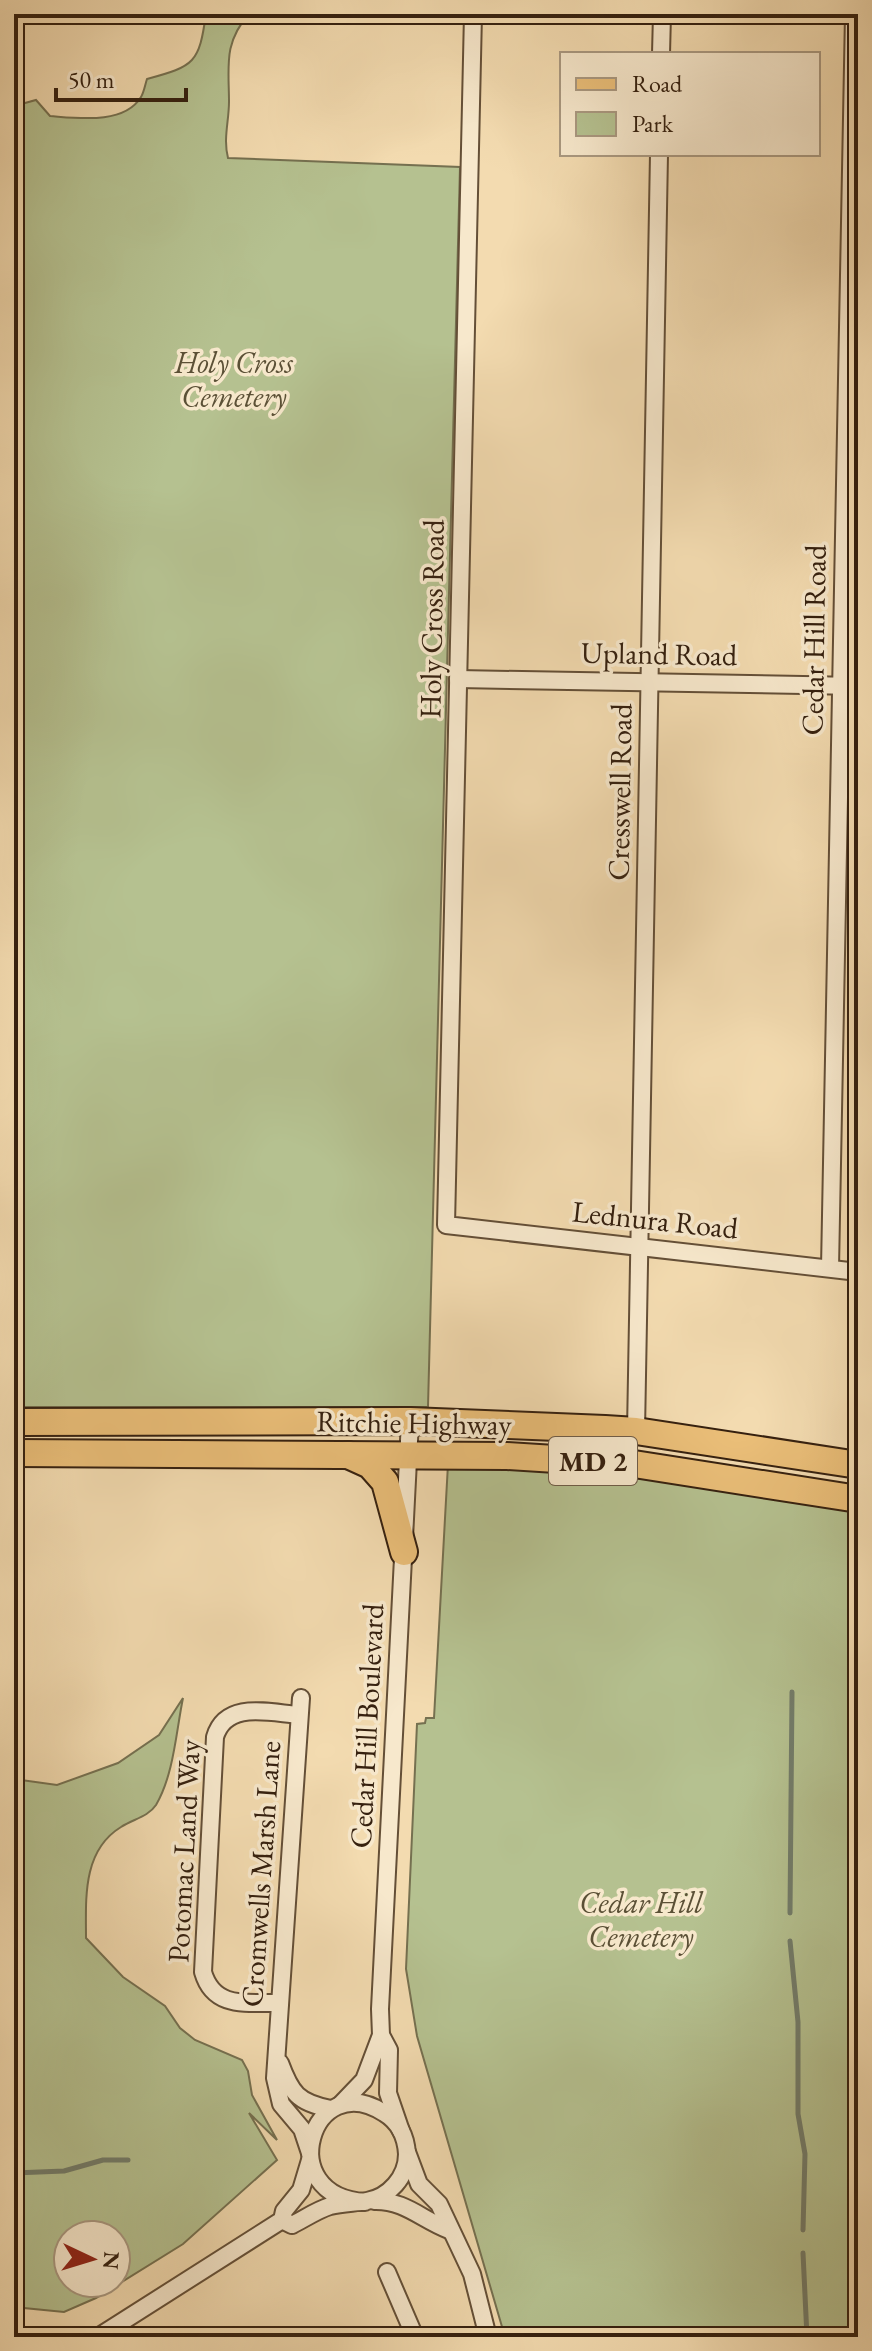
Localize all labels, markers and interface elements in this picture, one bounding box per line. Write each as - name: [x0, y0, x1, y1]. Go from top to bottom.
- scale bar: [56, 52, 186, 102]
- legend: [560, 52, 820, 156]
- text: 50 m: [68, 64, 115, 95]
- text: Road: [632, 68, 683, 99]
- text: Park: [632, 108, 674, 139]
- park label: Holy Cross Cemetery: [174, 343, 294, 416]
- street label: Holy Cross Road: [410, 518, 453, 719]
- street label: Cedar Hill Road: [792, 543, 835, 736]
- street label: Upland Road: [581, 633, 738, 674]
- street label: Cresswell Road: [598, 702, 641, 881]
- street label: Lednura Road: [570, 1191, 741, 1248]
- street label: Ritchie Highway: [316, 1401, 513, 1444]
- road number: MD 2: [549, 1437, 637, 1485]
- street label: Cedar Hill Boulevard: [341, 1602, 392, 1849]
- street label: Potomac Land Way: [158, 1737, 209, 1964]
- street label: Cromwells Marsh Lane: [232, 1739, 289, 2008]
- park label: Cedar Hill Cemetery: [579, 1883, 704, 1956]
- north arrow: [52, 2219, 132, 2299]
- text: N: [96, 2250, 127, 2270]

